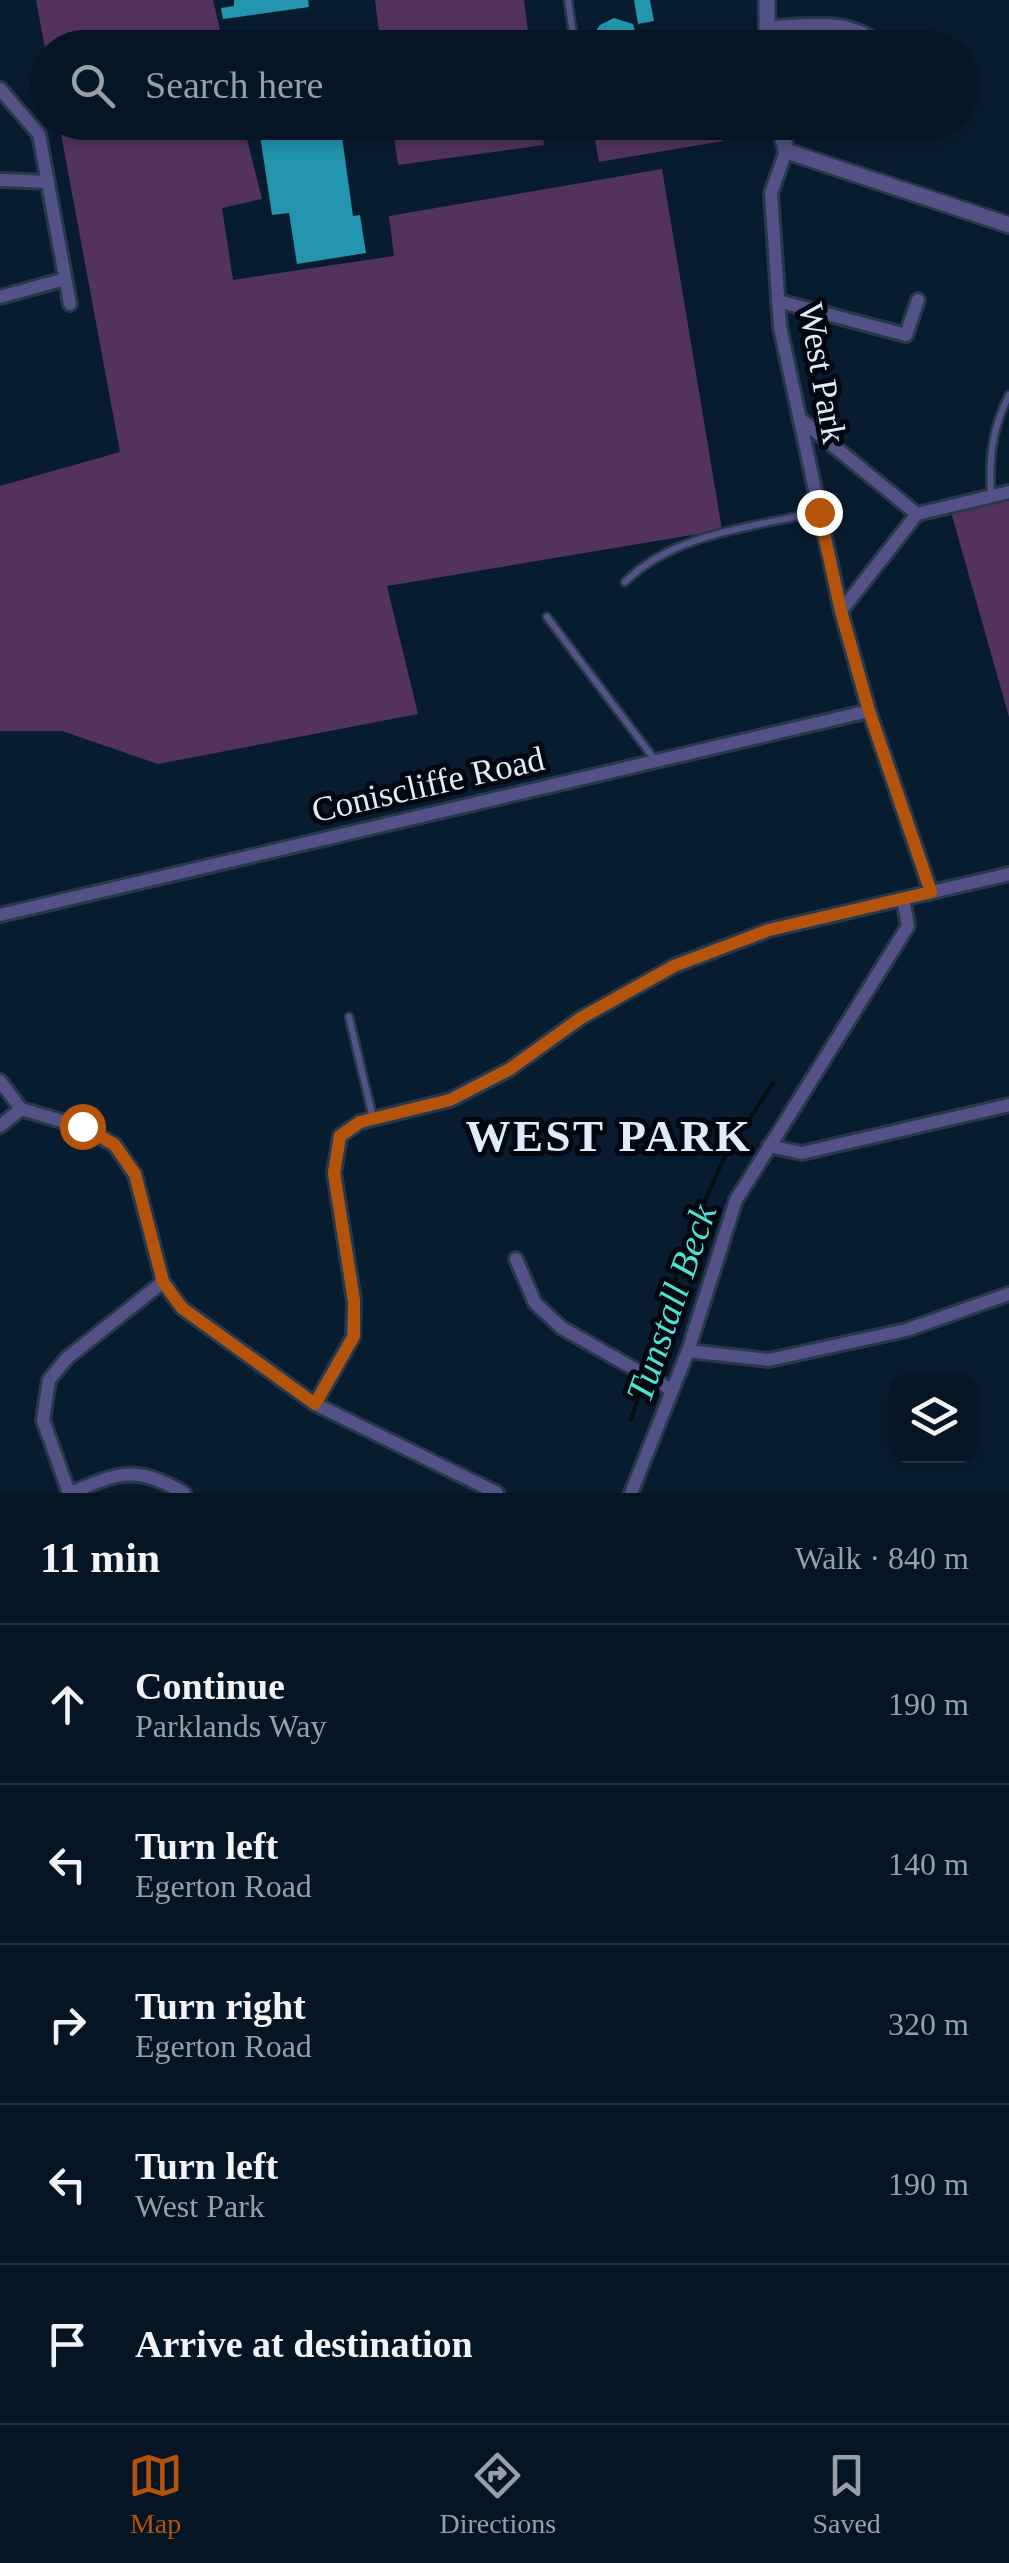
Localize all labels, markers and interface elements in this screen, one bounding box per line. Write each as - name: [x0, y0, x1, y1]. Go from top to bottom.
- search box: [30, 30, 979, 140]
- icon: search: [65, 58, 120, 113]
- text: Search here: [145, 64, 323, 106]
- street label: West Park: [791, 300, 854, 447]
- route end: [797, 490, 843, 536]
- street label: Coniscliffe Road: [308, 739, 549, 830]
- route start: [60, 1104, 106, 1150]
- district label: WEST PARK: [465, 1111, 753, 1161]
- water label: Tunstall Beck: [618, 1198, 725, 1407]
- map controls: [889, 1373, 979, 1463]
- button: layers: [889, 1373, 979, 1463]
- text: 11 min: [40, 1535, 160, 1581]
- text: Walk · 840 m: [795, 1540, 969, 1576]
- text: Continue: [135, 1665, 285, 1707]
- icon: ahead: [40, 1677, 95, 1732]
- text: 190 m: [888, 1686, 969, 1722]
- text: Parklands Way: [135, 1708, 326, 1744]
- text: Turn left: [135, 1825, 278, 1867]
- icon: left: [40, 1837, 95, 1892]
- text: 140 m: [888, 1846, 969, 1882]
- text: Egerton Road: [135, 1868, 312, 1904]
- text: Turn right: [135, 1985, 306, 2027]
- icon: right: [40, 1997, 95, 2052]
- text: 320 m: [888, 2006, 969, 2042]
- text: Egerton Road: [135, 2028, 312, 2064]
- text: Turn left: [135, 2145, 278, 2187]
- icon: left: [40, 2157, 95, 2212]
- text: 190 m: [888, 2166, 969, 2202]
- text: West Park: [135, 2188, 265, 2224]
- icon: arrive: [40, 2317, 95, 2372]
- text: Arrive at destination: [135, 2323, 473, 2365]
- tab: Map: [128, 2448, 183, 2540]
- tab: Directions: [439, 2448, 556, 2540]
- tab: Saved: [812, 2448, 881, 2540]

